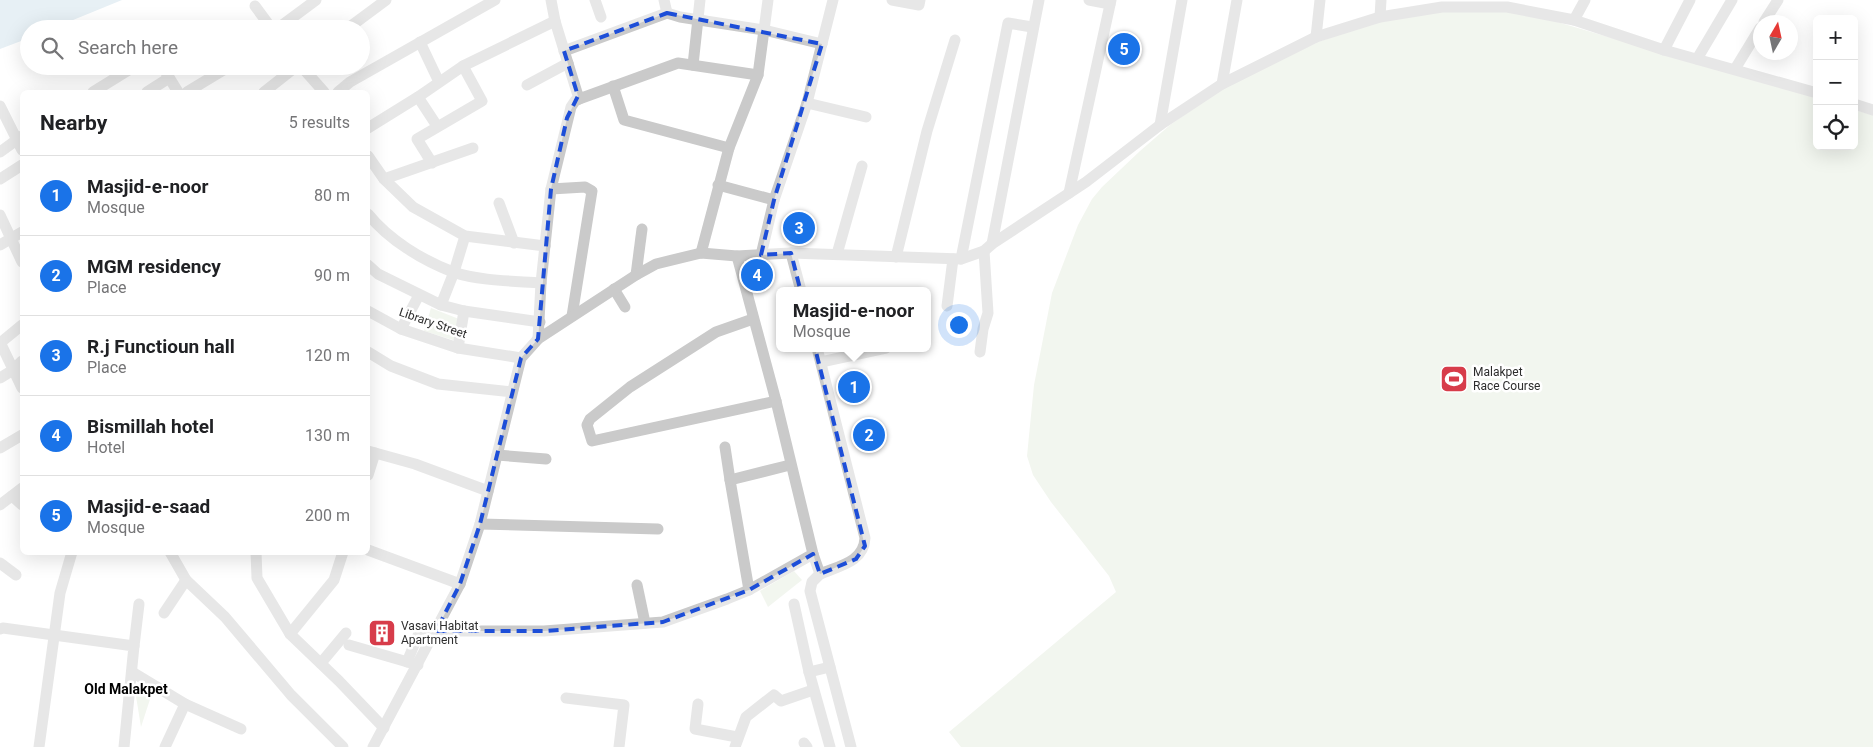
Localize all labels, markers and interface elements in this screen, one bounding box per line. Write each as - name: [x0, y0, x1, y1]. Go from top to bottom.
- north arrow: [1753, 15, 1798, 60]
- map controls: [1813, 15, 1858, 150]
- button: +: [1813, 15, 1858, 60]
- search box: [20, 20, 370, 75]
- pin: 5: [1108, 30, 1140, 68]
- icon: search: [38, 34, 66, 62]
- text: Search here: [78, 36, 178, 59]
- button: −: [1813, 60, 1858, 105]
- button: locate: [1813, 105, 1858, 150]
- text: Nearby: [40, 111, 107, 135]
- text: 5 results: [289, 113, 350, 132]
- text: Masjid-e-noor: [87, 175, 209, 198]
- text: 1: [51, 186, 61, 205]
- text: 80 m: [314, 186, 350, 205]
- text: Mosque: [87, 198, 145, 217]
- pin: 3: [783, 209, 815, 247]
- text: MGM residency: [87, 255, 221, 278]
- pin: 4: [741, 256, 773, 294]
- text: 2: [51, 266, 61, 285]
- text: 90 m: [314, 266, 350, 285]
- text: Place: [87, 278, 127, 297]
- popup: [776, 287, 931, 352]
- text: Masjid-e-noor: [793, 299, 914, 322]
- street label: Library Street: [397, 305, 469, 341]
- your location: [946, 312, 972, 338]
- text: Mosque: [793, 322, 850, 341]
- text: R.j Functioun hall: [87, 335, 235, 358]
- text: 3: [51, 346, 61, 365]
- text: 120 m: [305, 346, 350, 365]
- text: Place: [87, 358, 127, 377]
- sports icon: Malakpet Race Course: [1439, 364, 1469, 394]
- place label: Malakpet Race Course: [1473, 365, 1540, 393]
- pin: 1: [838, 368, 870, 406]
- text: Bismillah hotel: [87, 415, 214, 438]
- pin: 2: [853, 416, 885, 454]
- text: 4: [51, 426, 61, 445]
- text: 130 m: [305, 426, 350, 445]
- text: Hotel: [87, 438, 125, 457]
- text: Masjid-e-saad: [87, 495, 210, 518]
- text: 5: [51, 506, 61, 525]
- text: 200 m: [305, 506, 350, 525]
- text: Mosque: [87, 518, 145, 537]
- building icon: Vasavi Habitat Apartment: [367, 618, 397, 648]
- place label: Vasavi Habitat Apartment: [401, 619, 478, 647]
- district label: Old Malakpet: [84, 681, 168, 697]

